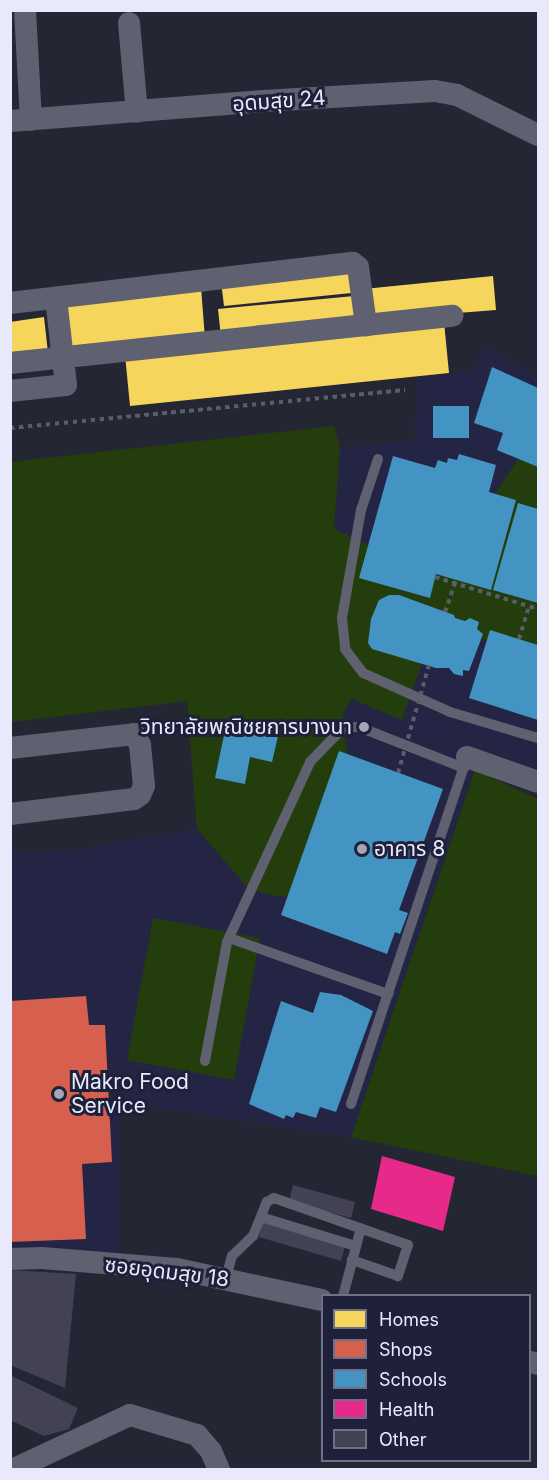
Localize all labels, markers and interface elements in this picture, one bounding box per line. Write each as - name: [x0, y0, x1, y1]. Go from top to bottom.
- street label: อุดมสุข 24: [232, 85, 326, 117]
- place label: วิทยาลัยพณิชยการบางนา: [140, 714, 352, 740]
- marker: วิทยาลัยพณิชยการบางนา: [357, 720, 371, 734]
- place label: อาคาร 8: [374, 836, 445, 862]
- marker: อาคาร 8: [355, 842, 369, 856]
- place label: Makro Food Service: [71, 1069, 189, 1119]
- marker: Makro Food Service: [52, 1087, 66, 1101]
- street label: ซอยอุดมสุข 18: [103, 1252, 231, 1292]
- legend: [321, 1294, 531, 1462]
- text: Homes: [379, 1309, 439, 1330]
- text: Shops: [379, 1339, 433, 1360]
- text: Schools: [379, 1369, 447, 1390]
- text: Health: [379, 1399, 434, 1420]
- text: Other: [379, 1429, 427, 1450]

